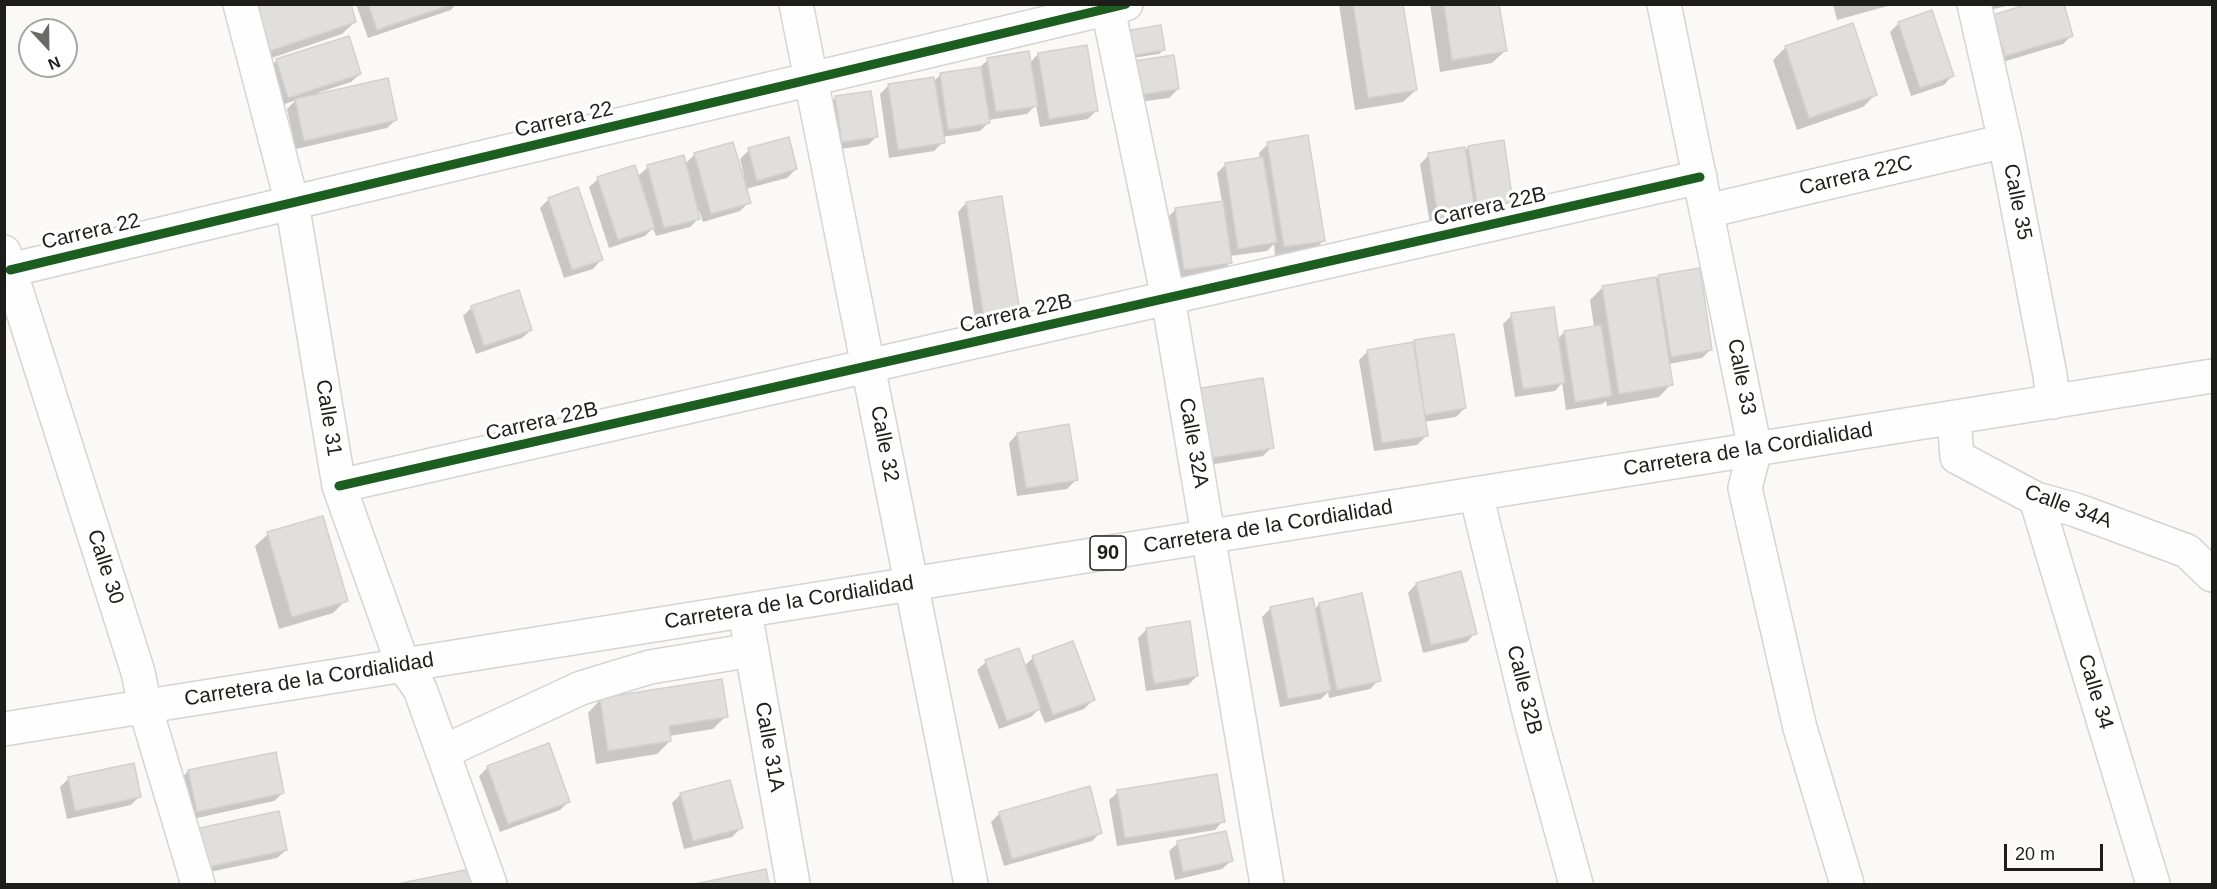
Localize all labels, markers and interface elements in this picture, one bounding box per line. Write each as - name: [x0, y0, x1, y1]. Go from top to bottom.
- north arrow: [18, 18, 78, 78]
- text: N: [46, 53, 63, 73]
- street label: Carrera 22: [512, 96, 616, 144]
- street label: Carrera 22C: [1797, 151, 1915, 201]
- street label: Calle 35: [1997, 162, 2037, 242]
- street label: Carrera 22B: [1431, 182, 1549, 232]
- street label: Carrera 22: [39, 208, 143, 256]
- street label: Carrera 22B: [957, 289, 1075, 339]
- street label: Calle 33: [1721, 337, 1761, 417]
- street label: Calle 31: [310, 378, 346, 458]
- street label: Calle 32A: [1173, 396, 1213, 490]
- street label: Carrera 22B: [483, 397, 601, 447]
- street label: Calle 32: [864, 404, 904, 484]
- street label: Carretera de la Cordialidad: [1622, 418, 1874, 482]
- street label: Calle 34A: [2021, 480, 2115, 534]
- street label: Carretera de la Cordialidad: [1142, 495, 1394, 559]
- street label: Calle 30: [81, 526, 129, 608]
- road number: 90: [1090, 536, 1126, 570]
- street label: Carretera de la Cordialidad: [663, 571, 915, 635]
- street label: Calle 32B: [1501, 643, 1547, 737]
- street label: Carretera de la Cordialidad: [183, 648, 435, 712]
- street label: Calle 34: [2072, 651, 2118, 733]
- street label: Calle 31A: [749, 700, 789, 794]
- scale bar: [2007, 832, 2106, 870]
- text: 20 m: [2015, 844, 2055, 864]

